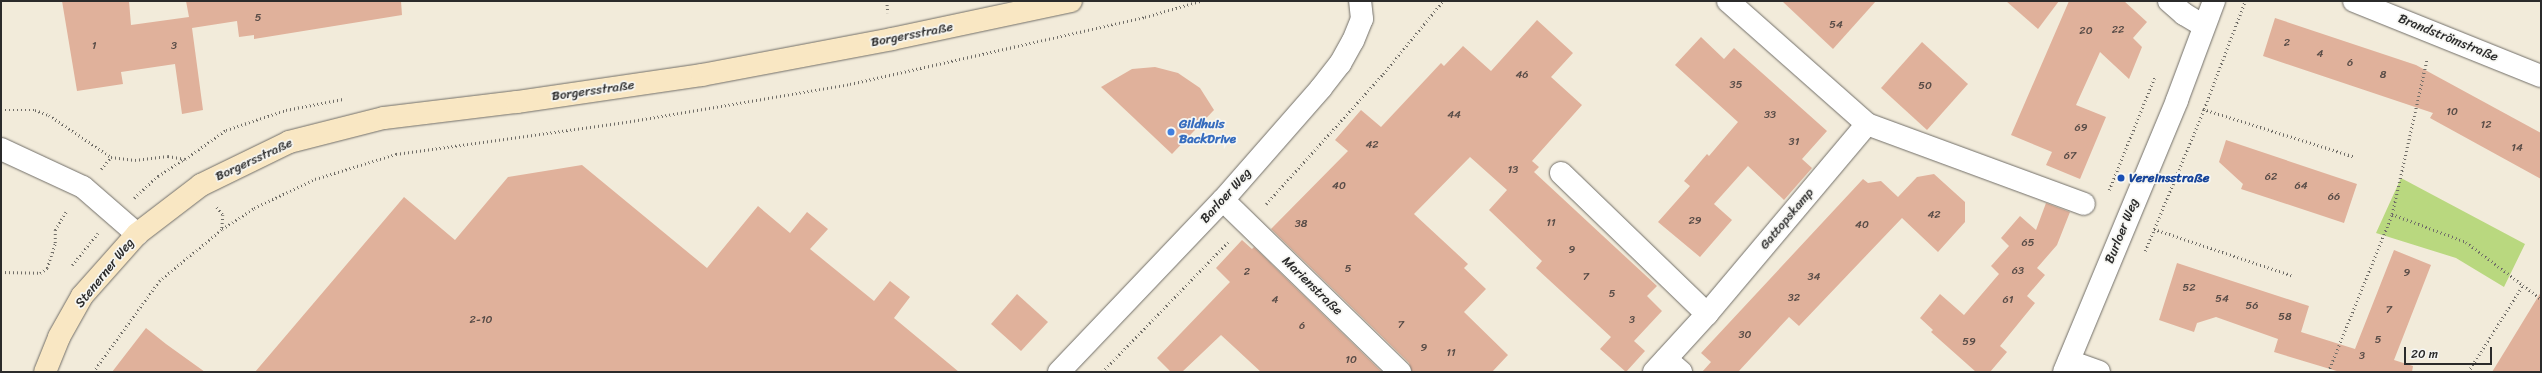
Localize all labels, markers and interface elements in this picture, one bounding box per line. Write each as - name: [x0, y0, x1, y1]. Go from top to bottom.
- house number: 5: [255, 11, 261, 25]
- street label: Brandströmstraße: [2396, 11, 2500, 65]
- house number: 54: [1829, 18, 1843, 32]
- street label: Borgersstraße: [870, 19, 954, 51]
- house number: 22: [2112, 23, 2124, 37]
- house number: 20: [2079, 24, 2093, 38]
- house number: 2: [2284, 36, 2290, 50]
- house number: 1: [92, 39, 96, 53]
- house number: 3: [171, 39, 177, 53]
- house number: 4: [2317, 47, 2323, 61]
- house number: 6: [2347, 56, 2353, 70]
- house number: 46: [1515, 68, 1529, 82]
- house number: 8: [2380, 68, 2386, 82]
- street label: Borgersstraße: [551, 77, 635, 105]
- house number: 35: [1730, 78, 1742, 92]
- house number: 50: [1918, 79, 1932, 93]
- house number: 10: [2446, 105, 2458, 119]
- house number: 44: [1447, 108, 1461, 122]
- house number: 33: [1764, 108, 1776, 122]
- place label: Gildhuis BackDrive: [1179, 117, 1236, 148]
- house number: 12: [2480, 118, 2492, 132]
- house number: 69: [2074, 121, 2088, 135]
- marker: Gildhuis BackDrive: [1166, 127, 1176, 137]
- street label: Borgersstraße: [213, 135, 295, 185]
- house number: 31: [1789, 135, 1799, 149]
- house number: 42: [1365, 138, 1379, 152]
- house number: 14: [2511, 141, 2523, 155]
- house number: 67: [2064, 149, 2076, 163]
- house number: 13: [1508, 163, 1518, 177]
- street label: Barloer Weg: [1197, 165, 1255, 227]
- place label: Vereinsstraße: [2129, 170, 2209, 186]
- house number: 62: [2265, 170, 2277, 184]
- marker: Vereinsstraße: [2116, 173, 2126, 183]
- house number: 40: [1332, 179, 1346, 193]
- house number: 64: [2294, 179, 2308, 193]
- street label: Gattopskamp: [1757, 185, 1817, 253]
- house number: 66: [2328, 190, 2340, 204]
- street label: Burloer Weg: [2102, 196, 2142, 266]
- house number: 42: [1927, 208, 1941, 222]
- house number: 29: [1688, 214, 1702, 228]
- house number: 11: [1546, 216, 1556, 230]
- house number: 38: [1295, 217, 1307, 231]
- house number: 40: [1855, 218, 1869, 232]
- street label: Stenerner Weg: [72, 235, 138, 311]
- house number: 65: [2022, 236, 2034, 250]
- house number: 9: [1569, 243, 1575, 257]
- street label: Marienstraße: [1279, 253, 1345, 319]
- house number: 5: [1345, 262, 1351, 276]
- house number: 63: [2012, 264, 2024, 278]
- house number: 2: [1244, 265, 1250, 279]
- house number: 9: [2404, 266, 2410, 280]
- house number: 7: [1583, 270, 1589, 284]
- house number: 34: [1808, 270, 1820, 284]
- house number: 52: [2182, 281, 2196, 295]
- house number: 5: [1609, 287, 1615, 301]
- house number: 32: [1788, 291, 1800, 305]
- house number: 54: [2215, 292, 2229, 306]
- house number: 4: [1272, 293, 1278, 307]
- house number: 61: [2003, 293, 2013, 307]
- house number: 56: [2246, 299, 2258, 313]
- house number: 7: [2386, 303, 2392, 317]
- house number: 58: [2278, 310, 2292, 324]
- house number: 2-10: [469, 313, 493, 327]
- house number: 3: [1629, 313, 1635, 327]
- house number: 7: [1398, 318, 1404, 332]
- house number: 6: [1299, 319, 1305, 333]
- house number: 30: [1739, 328, 1751, 342]
- house number: 5: [2375, 333, 2381, 347]
- house number: 59: [1962, 335, 1976, 349]
- scale bar: [2406, 339, 2494, 365]
- house number: 9: [1421, 341, 1427, 355]
- text: 20 m: [2411, 343, 2438, 365]
- house number: 11: [1446, 346, 1456, 360]
- house number: 3: [2359, 349, 2365, 363]
- house number: 10: [1345, 353, 1357, 367]

